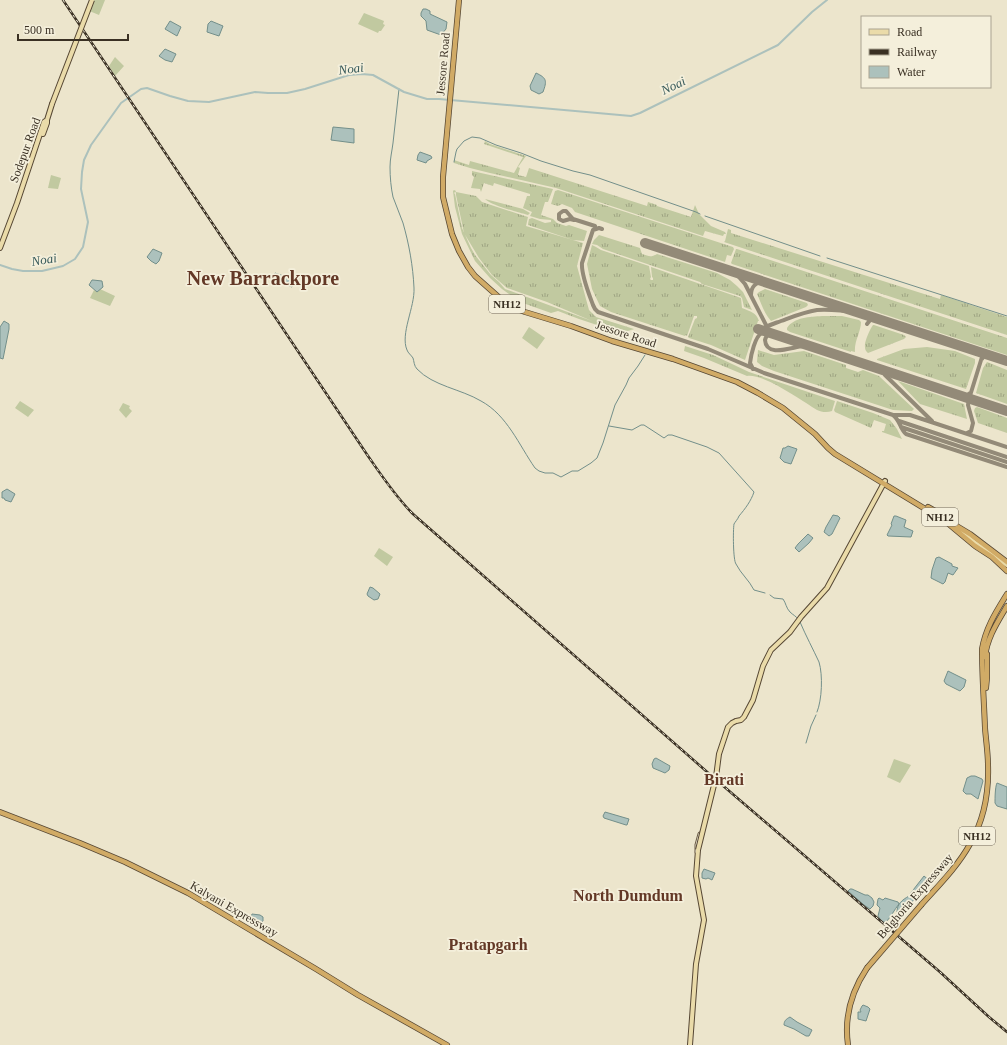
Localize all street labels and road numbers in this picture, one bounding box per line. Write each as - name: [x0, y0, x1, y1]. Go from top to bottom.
- street label: Jessore Road: [433, 32, 453, 96]
- street label: Sodepur Road: [7, 116, 43, 184]
- road number: NH12: [489, 295, 525, 313]
- street label: Jessore Road: [594, 318, 658, 350]
- road number: NH12: [922, 508, 958, 526]
- road number: NH12: [959, 827, 995, 845]
- street label: Belghoria Expressway: [874, 851, 956, 941]
- street label: Kalyani Expressway: [188, 878, 280, 940]

